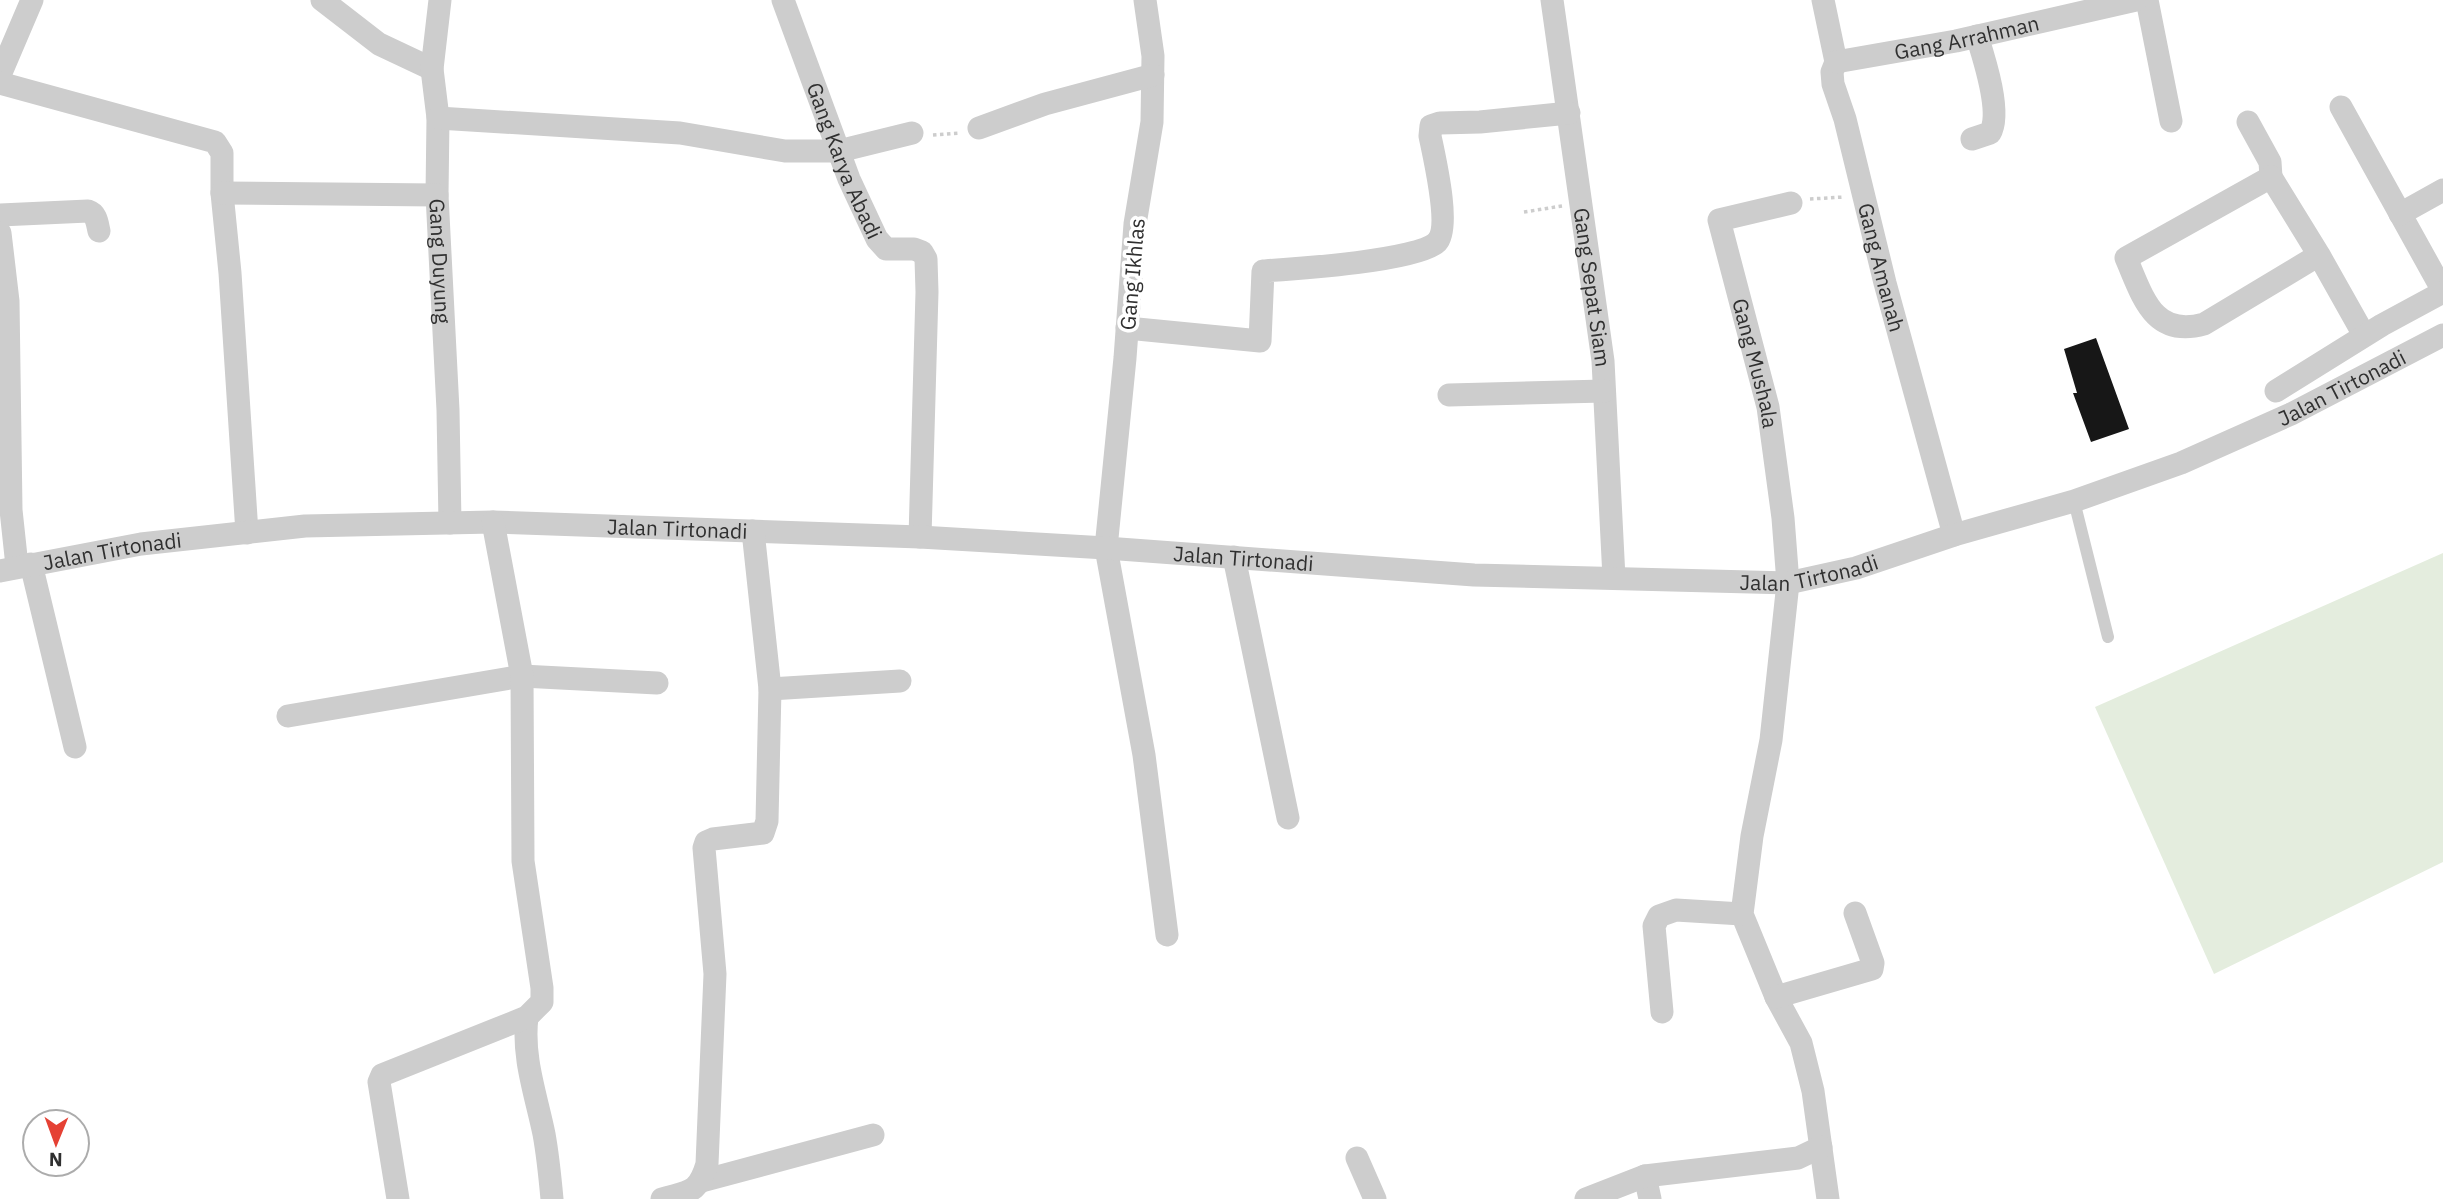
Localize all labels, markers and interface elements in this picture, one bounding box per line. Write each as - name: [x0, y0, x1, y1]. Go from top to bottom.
- street label: Gang Arrahman: [1892, 9, 2042, 66]
- street label: Gang Karya Abadi: [801, 78, 889, 243]
- street label: Gang Duyung: [423, 198, 458, 324]
- street label: Gang Amanah: [1852, 200, 1912, 335]
- street label: Gang Sepat Siam: [1567, 206, 1618, 368]
- street label: Gang Ikhlas: [1113, 217, 1151, 331]
- street label: Gang Mushala: [1726, 295, 1785, 430]
- street label: Jalan Tirtonadi: [2273, 343, 2410, 432]
- street label: Jalan Tirtonadi: [607, 512, 748, 545]
- street label: Jalan Tirtonadi: [40, 526, 183, 577]
- street label: Jalan Tirtonadi: [1172, 539, 1315, 577]
- street label: Jalan Tirtonadi: [1739, 548, 1882, 597]
- north arrow: [21, 1108, 91, 1178]
- text: N: [49, 1148, 63, 1172]

